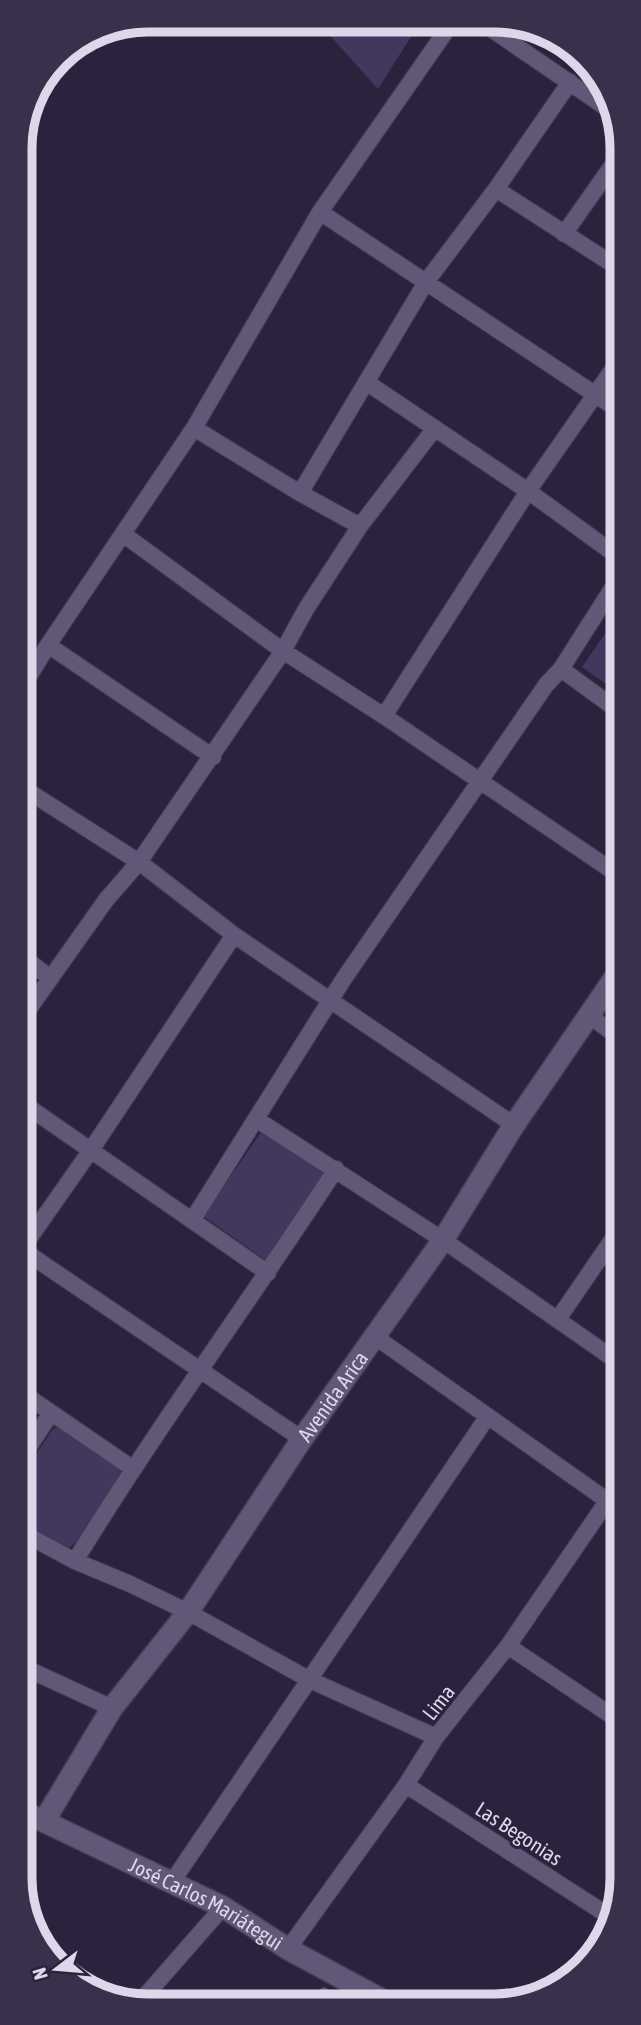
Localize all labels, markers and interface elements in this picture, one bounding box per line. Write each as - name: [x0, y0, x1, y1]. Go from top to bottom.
- street label: Avenida Arica: [292, 1346, 372, 1446]
- street label: Lima: [417, 1680, 459, 1724]
- street label: Las Begonias: [471, 1796, 567, 1870]
- street label: José Carlos Mariátegui: [125, 1852, 287, 1955]
- north arrow: [21, 1934, 91, 2004]
- text: N: [28, 1965, 52, 1982]

